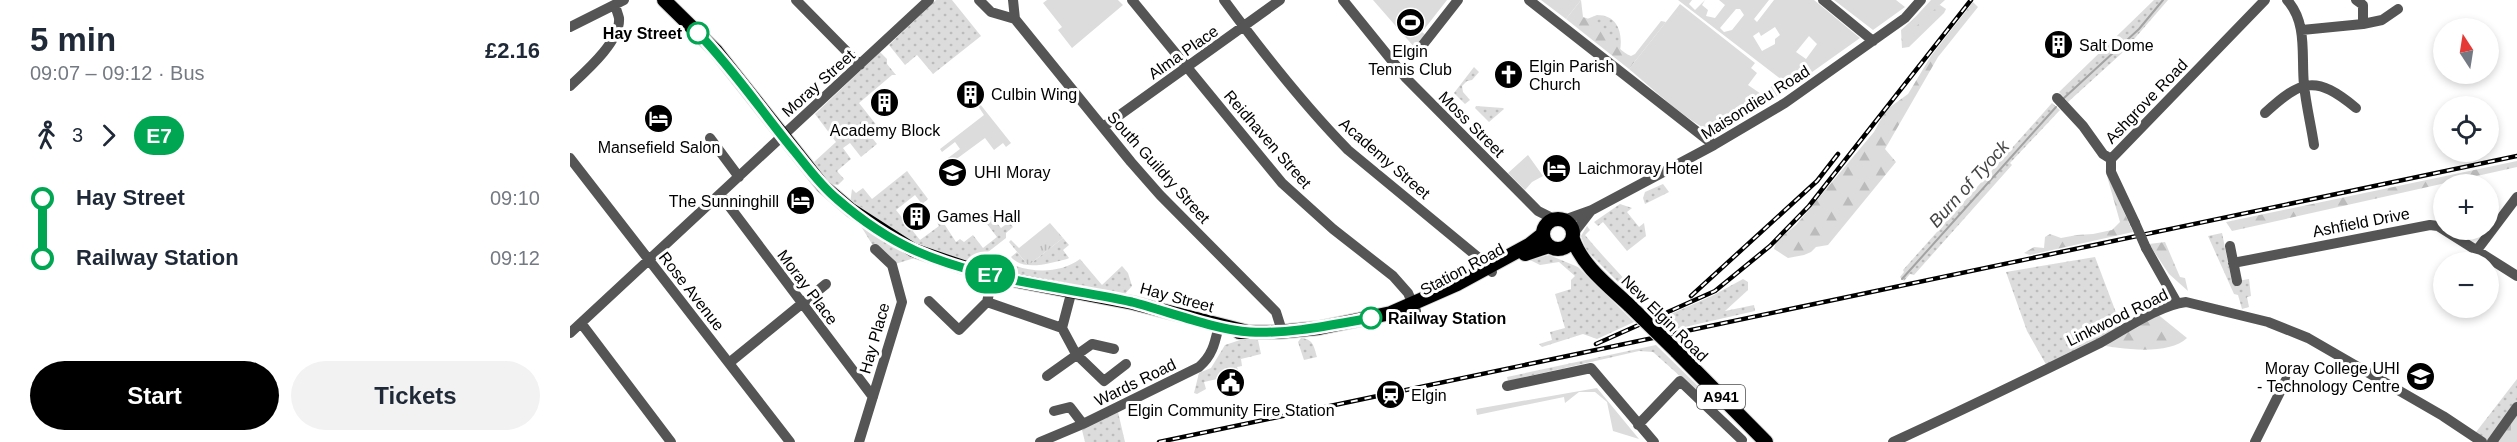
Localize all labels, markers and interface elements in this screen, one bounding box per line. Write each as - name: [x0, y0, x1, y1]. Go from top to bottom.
- sports icon: Elgin Tennis Club: [1394, 7, 1426, 39]
- north arrow: [2433, 18, 2499, 84]
- map controls: [2433, 18, 2499, 318]
- text: 5 min: [30, 21, 116, 58]
- marker: Hay Street: [687, 22, 709, 44]
- street label: Alma Place: [1145, 22, 1221, 83]
- place label: Hay Street: [603, 25, 683, 42]
- building icon: Salt Dome: [2042, 29, 2074, 61]
- place label: Salt Dome: [2079, 37, 2154, 54]
- text: £2.16: [485, 38, 540, 63]
- place label: Elgin Tennis Club: [1368, 43, 1452, 78]
- street label: Moray Street: [779, 46, 858, 120]
- street label: Ashgrove Road: [2102, 56, 2191, 147]
- place label: Elgin Parish Church: [1529, 58, 1614, 93]
- church icon: Elgin Parish Church: [1492, 59, 1524, 91]
- text: 09:07 – 09:12 · Bus: [30, 62, 205, 84]
- street label: Maisondieu Road: [1698, 62, 1813, 143]
- building icon: Culbin Wing: [954, 78, 986, 110]
- building icon: Academy Block: [869, 86, 901, 118]
- place label: Culbin Wing: [991, 86, 1077, 103]
- street label: Reidhaven Street: [1221, 87, 1315, 192]
- street label: Moss Street: [1435, 88, 1508, 161]
- button: locate: [2433, 96, 2499, 162]
- hotel icon: Mansefield Salon: [643, 103, 675, 135]
- street label: South Guildry Street: [1104, 108, 1214, 227]
- street label: Academy Street: [1336, 115, 1434, 202]
- icon: walk: [30, 119, 63, 152]
- icon: forward: [92, 119, 125, 152]
- place label: Academy Block: [830, 122, 941, 139]
- text: 3: [72, 124, 83, 146]
- text: E7: [146, 124, 172, 147]
- water label: Burn of Tyock: [1925, 136, 2014, 231]
- place label: Mansefield Salon: [598, 139, 720, 156]
- hotel icon: Laichmoray Hotel: [1541, 152, 1573, 184]
- school or university icon: UHI Moray: [937, 156, 969, 188]
- place label: Laichmoray Hotel: [1578, 160, 1703, 177]
- place label: UHI Moray: [974, 164, 1050, 181]
- button: +: [2433, 174, 2499, 240]
- text: Hay Street: [76, 185, 185, 210]
- hotel icon: The Sunninghill: [784, 185, 816, 217]
- text: 09:10: [490, 187, 540, 209]
- place label: The Sunninghill: [669, 193, 779, 210]
- building icon: Games Hall: [900, 200, 932, 232]
- street label: Ashfield Drive: [2311, 205, 2411, 240]
- place label: Games Hall: [937, 208, 1021, 225]
- street label: Station Road: [1417, 240, 1507, 299]
- text: Railway Station: [76, 245, 239, 270]
- text: 09:12: [490, 247, 540, 269]
- street label: Moray Place: [774, 247, 841, 328]
- street label: Rose Avenue: [656, 249, 728, 334]
- button: −: [2433, 252, 2499, 318]
- line badge: E7: [963, 254, 1017, 294]
- text: E7: [977, 263, 1003, 286]
- street label: New Elgin Road: [1618, 272, 1711, 365]
- street label: Hay Street: [1138, 279, 1216, 316]
- street label: Linkwood Road: [2064, 286, 2171, 349]
- street label: Hay Place: [856, 301, 893, 376]
- marker: Railway Station: [1360, 307, 1382, 329]
- place label: Railway Station: [1388, 310, 1506, 327]
- street label: Wards Road: [1092, 355, 1179, 409]
- place label: Moray College UHI - Technology Centre: [2257, 360, 2400, 395]
- button: Start: [30, 361, 279, 430]
- button: Tickets: [291, 361, 540, 430]
- school or university icon: Moray College UHI - Technology Centre: [2405, 361, 2437, 393]
- public building icon: Elgin Community Fire Station: [1215, 366, 1247, 398]
- station icon: Elgin: [1374, 379, 1406, 411]
- road number: A941: [1697, 385, 1745, 409]
- place label: Elgin: [1411, 387, 1447, 404]
- place label: Elgin Community Fire Station: [1127, 402, 1335, 419]

